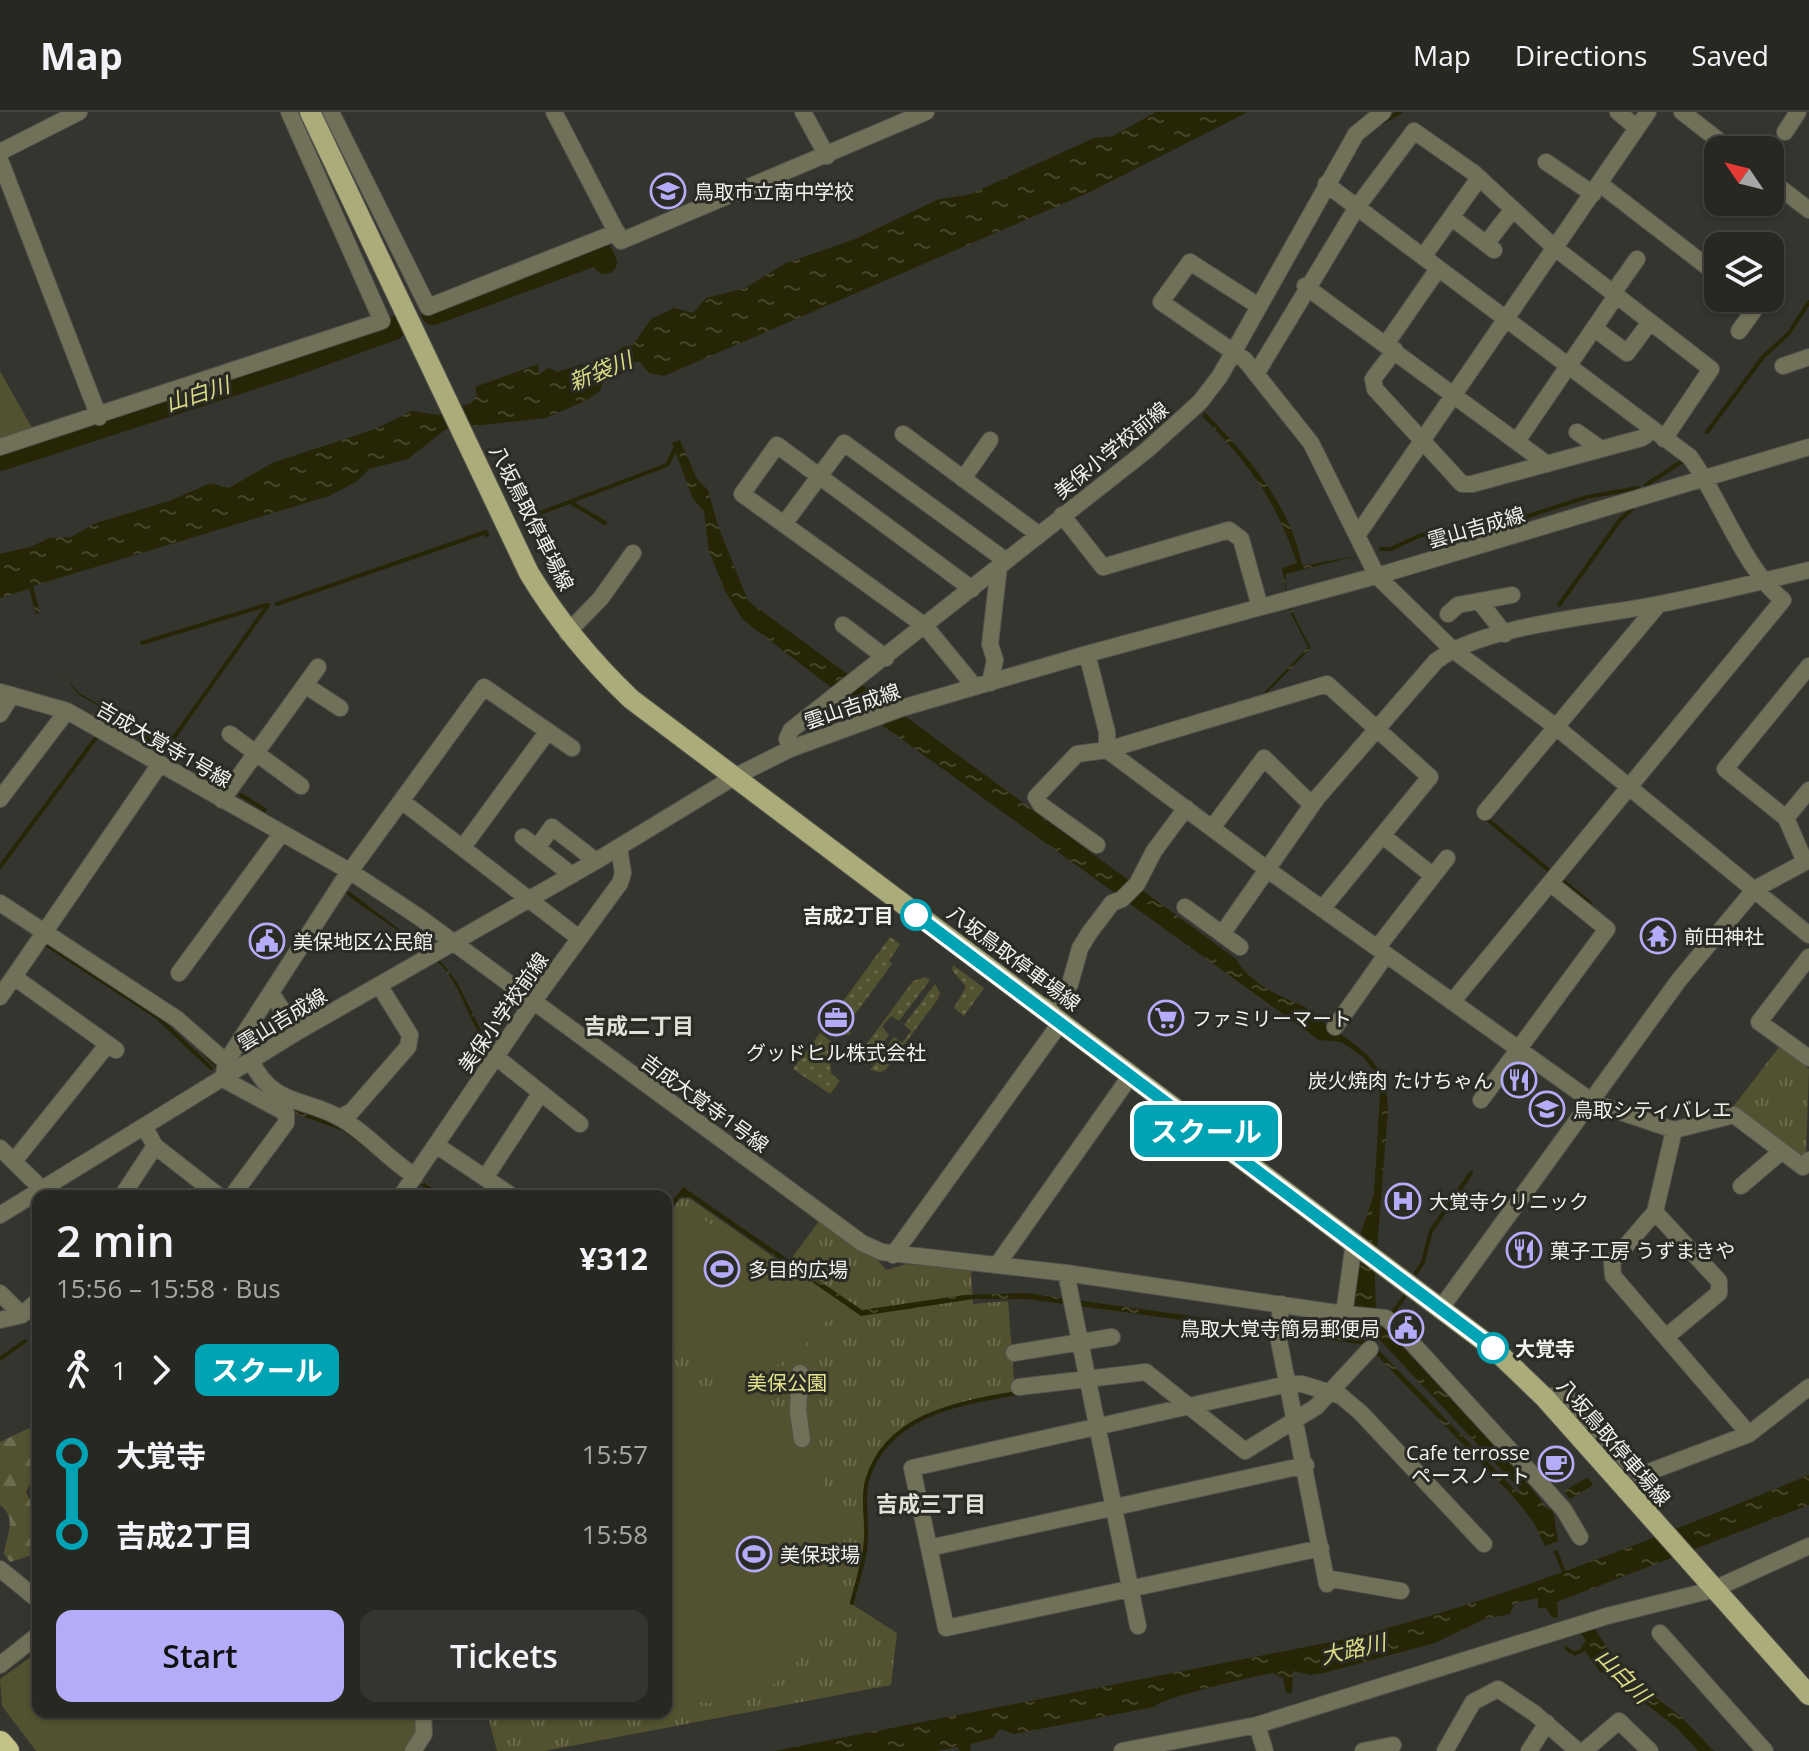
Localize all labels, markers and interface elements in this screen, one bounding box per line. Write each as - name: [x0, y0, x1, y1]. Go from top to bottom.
- text: Map: [40, 29, 123, 81]
- text: Map: [1413, 36, 1471, 74]
- text: Directions: [1515, 36, 1647, 74]
- text: Saved: [1691, 36, 1769, 74]
- north arrow: [1704, 136, 1784, 216]
- map controls: [1704, 136, 1784, 312]
- school or university icon: 鳥取市立南中学校: [649, 172, 687, 210]
- place label: 鳥取市立南中学校: [694, 178, 854, 205]
- button: layers: [1704, 232, 1784, 312]
- water label: 新袋川: [564, 343, 638, 396]
- water label: 山白川: [161, 368, 235, 417]
- street label: 美保小学校前線: [1048, 395, 1174, 505]
- street label: 八坂鳥取停車場線: [484, 441, 580, 595]
- street label: 雲山吉成線: [1424, 500, 1528, 554]
- street label: 雲山吉成線: [800, 677, 904, 735]
- street label: 吉成大覚寺1号線: [92, 694, 236, 794]
- street label: 八坂鳥取停車場線: [942, 899, 1086, 1017]
- marker: 吉成2丁目: [901, 900, 931, 930]
- place label: 吉成2丁目: [803, 902, 894, 929]
- temple icon: 前田神社: [1639, 917, 1677, 955]
- public building icon: 美保地区公民館: [248, 922, 286, 960]
- place label: 前田神社: [1684, 923, 1764, 950]
- place label: 美保地区公民館: [293, 928, 433, 955]
- street label: 美保小学校前線: [452, 947, 554, 1077]
- street label: 雲山吉成線: [232, 982, 332, 1056]
- office icon: グッドヒル株式会社: [817, 999, 855, 1037]
- supermarket icon: ファミリーマート: [1147, 999, 1185, 1037]
- place label: ファミリーマート: [1192, 1005, 1352, 1032]
- district label: 吉成二丁目: [584, 1010, 694, 1040]
- place label: グッドヒル株式会社: [746, 1039, 926, 1066]
- street label: 吉成大覚寺1号線: [636, 1048, 774, 1158]
- restaurant icon: 炭火焼肉 たけちゃん: [1500, 1061, 1538, 1099]
- place label: 炭火焼肉 たけちゃん: [1308, 1067, 1493, 1094]
- school or university icon: 鳥取シティバレエ: [1528, 1090, 1566, 1128]
- place label: 鳥取シティバレエ: [1573, 1096, 1732, 1123]
- line badge: スクール: [1150, 1105, 1262, 1157]
- text: スクール: [1150, 1112, 1262, 1150]
- hospital icon: 大覚寺クリニック: [1384, 1182, 1422, 1220]
- place label: 大覚寺クリニック: [1429, 1188, 1589, 1215]
- text: 2 min: [56, 1210, 175, 1270]
- restaurant icon: 菓子工房 うずまきや: [1505, 1231, 1543, 1269]
- place label: 菓子工房 うずまきや: [1550, 1237, 1735, 1264]
- text: ¥312: [579, 1238, 648, 1279]
- sports icon: 多目的広場: [703, 1250, 741, 1288]
- place label: 多目的広場: [748, 1256, 848, 1283]
- text: 15:56 – 15:58 · Bus: [56, 1270, 281, 1306]
- public building icon: 鳥取大覚寺簡易郵便局: [1387, 1309, 1425, 1347]
- place label: 鳥取大覚寺簡易郵便局: [1180, 1315, 1380, 1342]
- marker: 大覚寺: [1478, 1333, 1508, 1363]
- place label: 大覚寺: [1515, 1335, 1575, 1362]
- icon: walk: [56, 1348, 100, 1392]
- icon: forward: [139, 1348, 183, 1392]
- text: スクール: [211, 1351, 323, 1389]
- text: 1: [112, 1352, 127, 1388]
- park label: 美保公園: [747, 1369, 827, 1396]
- street label: 八坂鳥取停車場線: [1551, 1373, 1677, 1511]
- text: 大覚寺: [116, 1435, 206, 1476]
- text: 15:57: [582, 1436, 648, 1472]
- place label: Cafe terrosse ペースノート: [1406, 1439, 1530, 1489]
- cafe icon: Cafe terrosse ペースノート: [1537, 1445, 1575, 1483]
- district label: 吉成三丁目: [876, 1488, 986, 1518]
- text: 吉成2丁目: [116, 1515, 253, 1556]
- text: 15:58: [582, 1516, 648, 1552]
- sports icon: 美保球場: [735, 1535, 773, 1573]
- place label: 美保球場: [780, 1541, 860, 1568]
- button: Start: [56, 1610, 344, 1702]
- button: Tickets: [360, 1610, 648, 1702]
- water label: 大路川: [1317, 1626, 1390, 1670]
- water label: 山白川: [1590, 1641, 1659, 1711]

